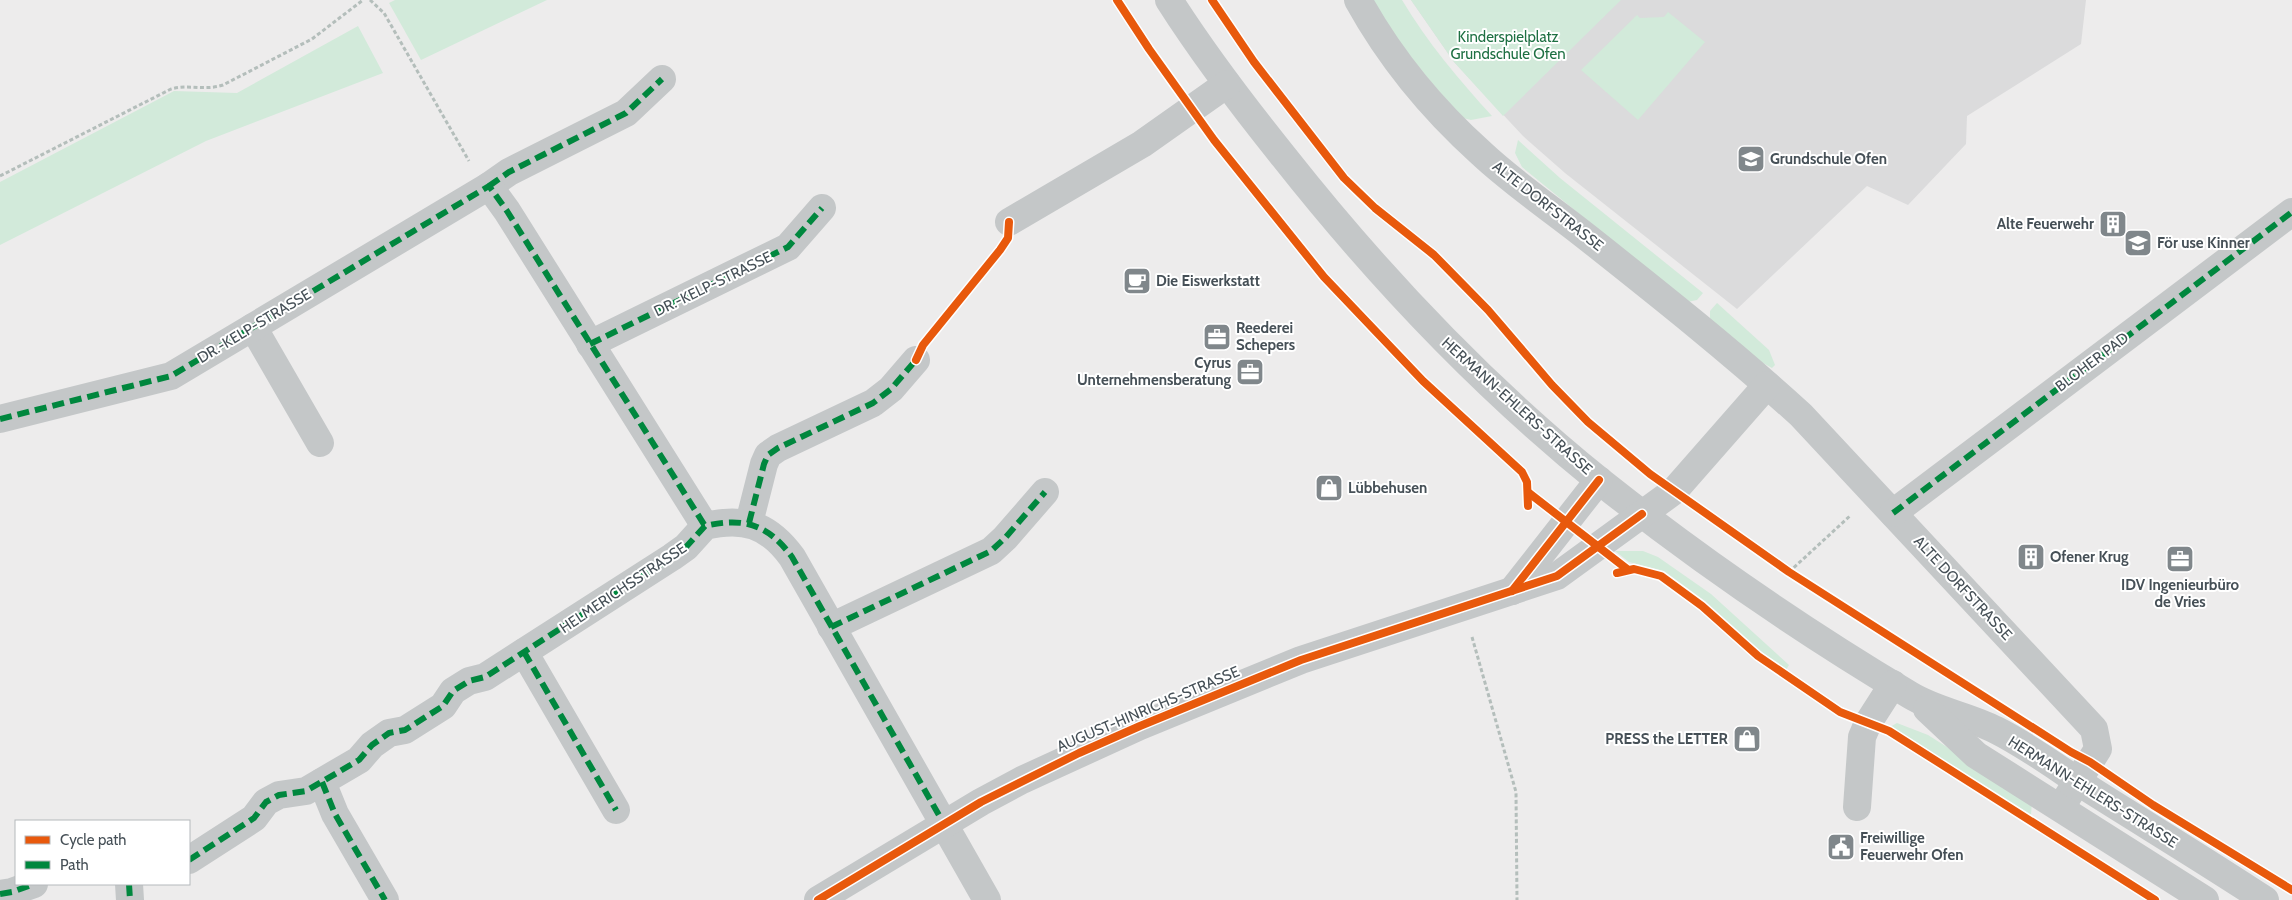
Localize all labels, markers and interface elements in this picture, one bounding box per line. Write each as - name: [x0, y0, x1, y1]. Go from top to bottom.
- park label: Kinderspielplatz Grundschule Ofen: [1450, 28, 1566, 63]
- school or university icon: Grundschule Ofen: [1736, 144, 1766, 174]
- place label: Grundschule Ofen: [1770, 150, 1887, 168]
- street label: ALTE DORFSTRASSE: [1489, 157, 1607, 255]
- building icon: Alte Feuerwehr: [2098, 209, 2128, 239]
- place label: Alte Feuerwehr: [1997, 215, 2094, 233]
- school or university icon: För use Kinner: [2123, 228, 2153, 258]
- place label: För use Kinner: [2157, 234, 2250, 252]
- street label: DR.-KELP-STRASSE: [651, 248, 775, 320]
- cafe icon: Die Eiswerkstatt: [1122, 266, 1152, 296]
- place label: Die Eiswerkstatt: [1156, 272, 1260, 290]
- street label: DR.-KELP-STRASSE: [194, 285, 314, 367]
- place label: Reederei Schepers: [1236, 319, 1295, 354]
- office icon: Reederei Schepers: [1202, 322, 1232, 352]
- street label: BLOHER PAD: [2052, 329, 2132, 395]
- street label: HERMANN-EHLERS-STRASSE: [1438, 334, 1596, 478]
- place label: Cyrus Unternehmensberatung: [1077, 354, 1231, 389]
- office icon: Cyrus Unternehmensberatung: [1235, 357, 1265, 387]
- shop icon: Lübbehusen: [1314, 473, 1344, 503]
- place label: Lübbehusen: [1348, 479, 1427, 497]
- street label: ALTE DORFSTRASSE: [1910, 532, 2016, 644]
- street label: HELMERICHSSTRASSE: [556, 539, 690, 637]
- building icon: Ofener Krug: [2016, 542, 2046, 572]
- office icon: IDV Ingenieurbüro de Vries: [2165, 544, 2195, 574]
- place label: Ofener Krug: [2050, 548, 2129, 566]
- place label: IDV Ingenieurbüro de Vries: [2121, 576, 2240, 611]
- street label: AUGUST-HINRICHS-STRASSE: [1054, 662, 1242, 756]
- shop icon: PRESS the LETTER: [1732, 724, 1762, 754]
- place label: PRESS the LETTER: [1605, 730, 1729, 748]
- street label: HERMANN-EHLERS-STRASSE: [2005, 732, 2181, 852]
- legend: [15, 820, 190, 885]
- place label: Freiwillige Feuerwehr Ofen: [1860, 829, 1964, 864]
- text: Cycle path: [60, 831, 126, 849]
- public building icon: Freiwillige Feuerwehr Ofen: [1826, 832, 1856, 862]
- text: Path: [60, 856, 89, 874]

